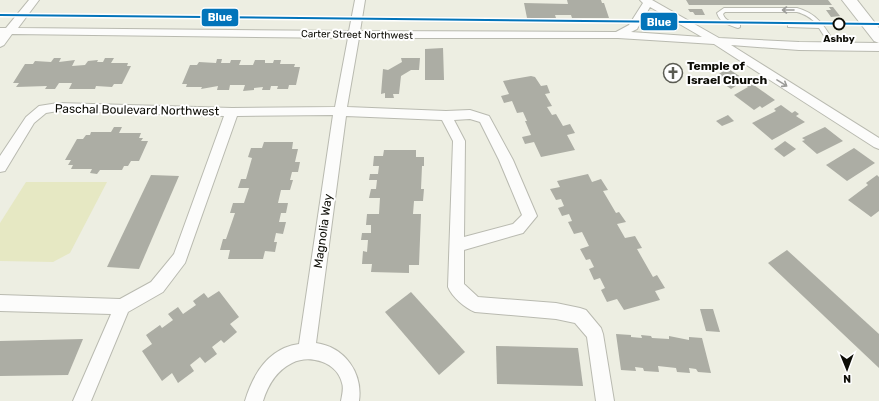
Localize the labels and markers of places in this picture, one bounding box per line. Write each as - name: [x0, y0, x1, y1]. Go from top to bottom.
- marker: Ashby: [832, 17, 846, 31]
- place label: Ashby: [823, 33, 855, 45]
- place label: Temple of Israel Church: [687, 59, 767, 87]
- church icon: Temple of Israel Church: [662, 62, 684, 84]

